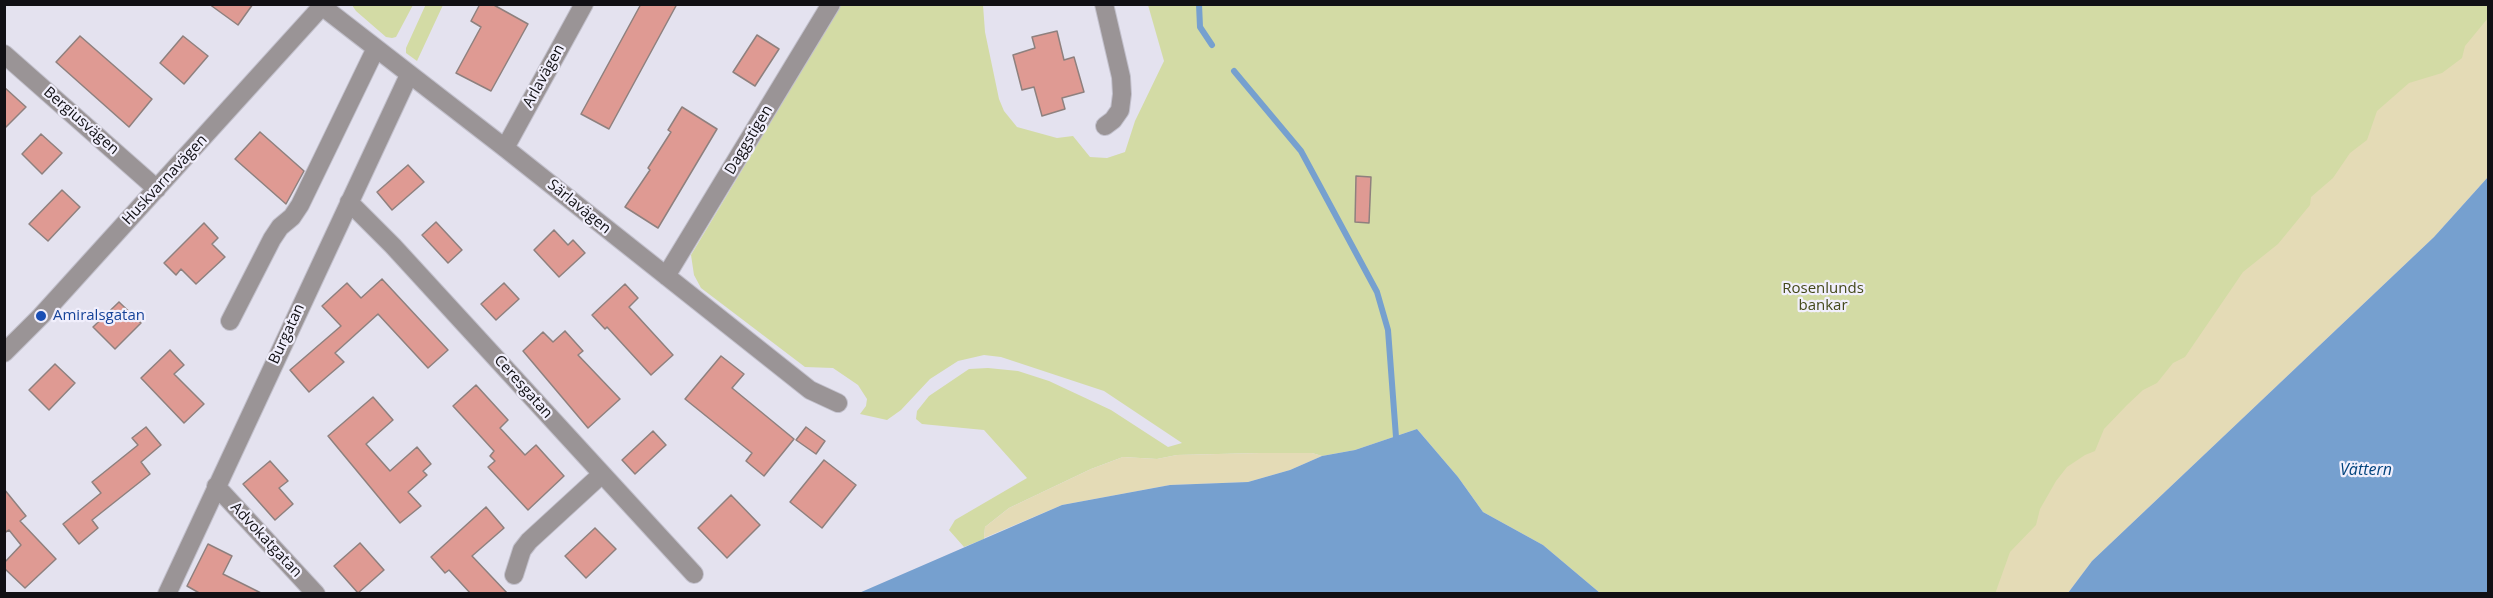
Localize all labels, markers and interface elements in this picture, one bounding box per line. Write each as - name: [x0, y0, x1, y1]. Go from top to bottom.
- street label: Arlavägen: [519, 41, 569, 111]
- street label: Bergiusvägen: [40, 83, 122, 159]
- street label: Daggstigen: [721, 102, 777, 178]
- street label: Huskvarnavägen: [119, 131, 211, 229]
- street label: Särlavägen: [544, 176, 614, 238]
- park label: Rosenlunds bankar: [1782, 280, 1864, 315]
- street label: Burgatan: [265, 301, 309, 367]
- place label: Amiralsgatan: [53, 307, 145, 325]
- marker: Amiralsgatan: [34, 309, 48, 323]
- street label: Ceresgatan: [490, 352, 556, 422]
- water label: Vättern: [2340, 460, 2392, 480]
- street label: Advokatgatan: [227, 499, 305, 581]

